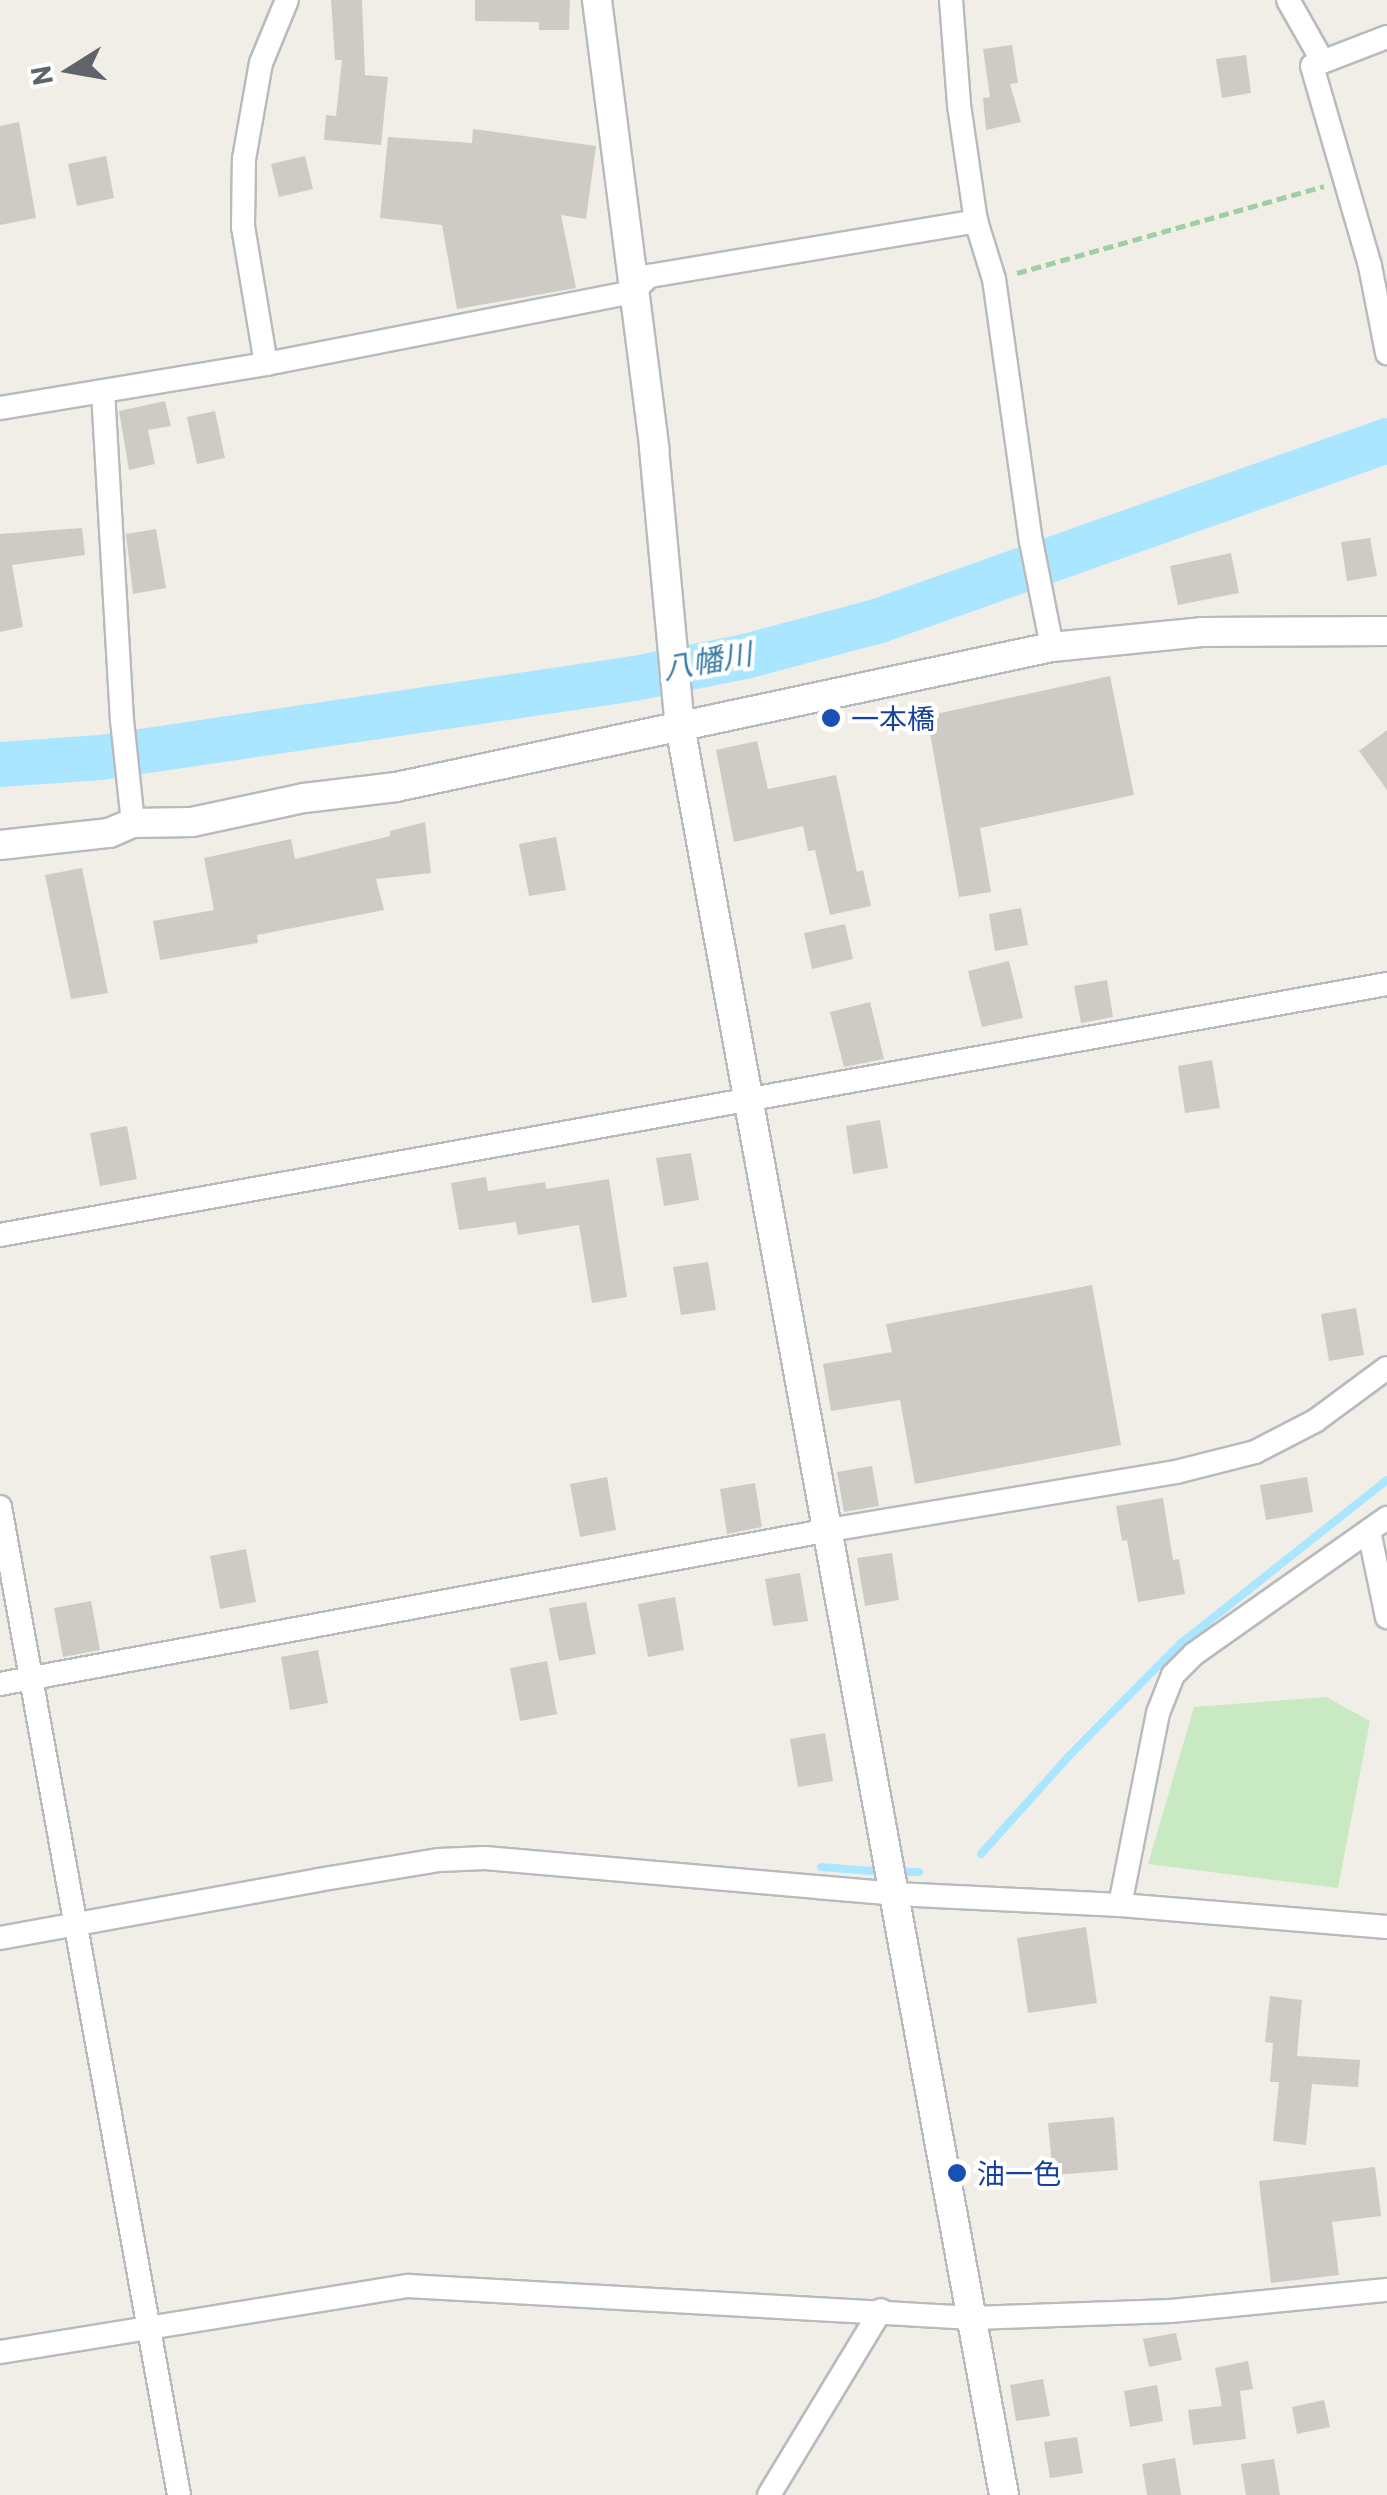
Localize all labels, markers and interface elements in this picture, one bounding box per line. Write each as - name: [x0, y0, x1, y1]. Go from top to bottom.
- north arrow: [20, 20, 120, 120]
- text: N: [22, 63, 59, 88]
- water label: 八幡川: [660, 634, 754, 686]
- place label: 一本橋: [851, 701, 935, 735]
- marker: 一本橋: [820, 707, 842, 729]
- place label: 油一色: [977, 2156, 1061, 2190]
- marker: 油一色: [946, 2162, 968, 2184]

